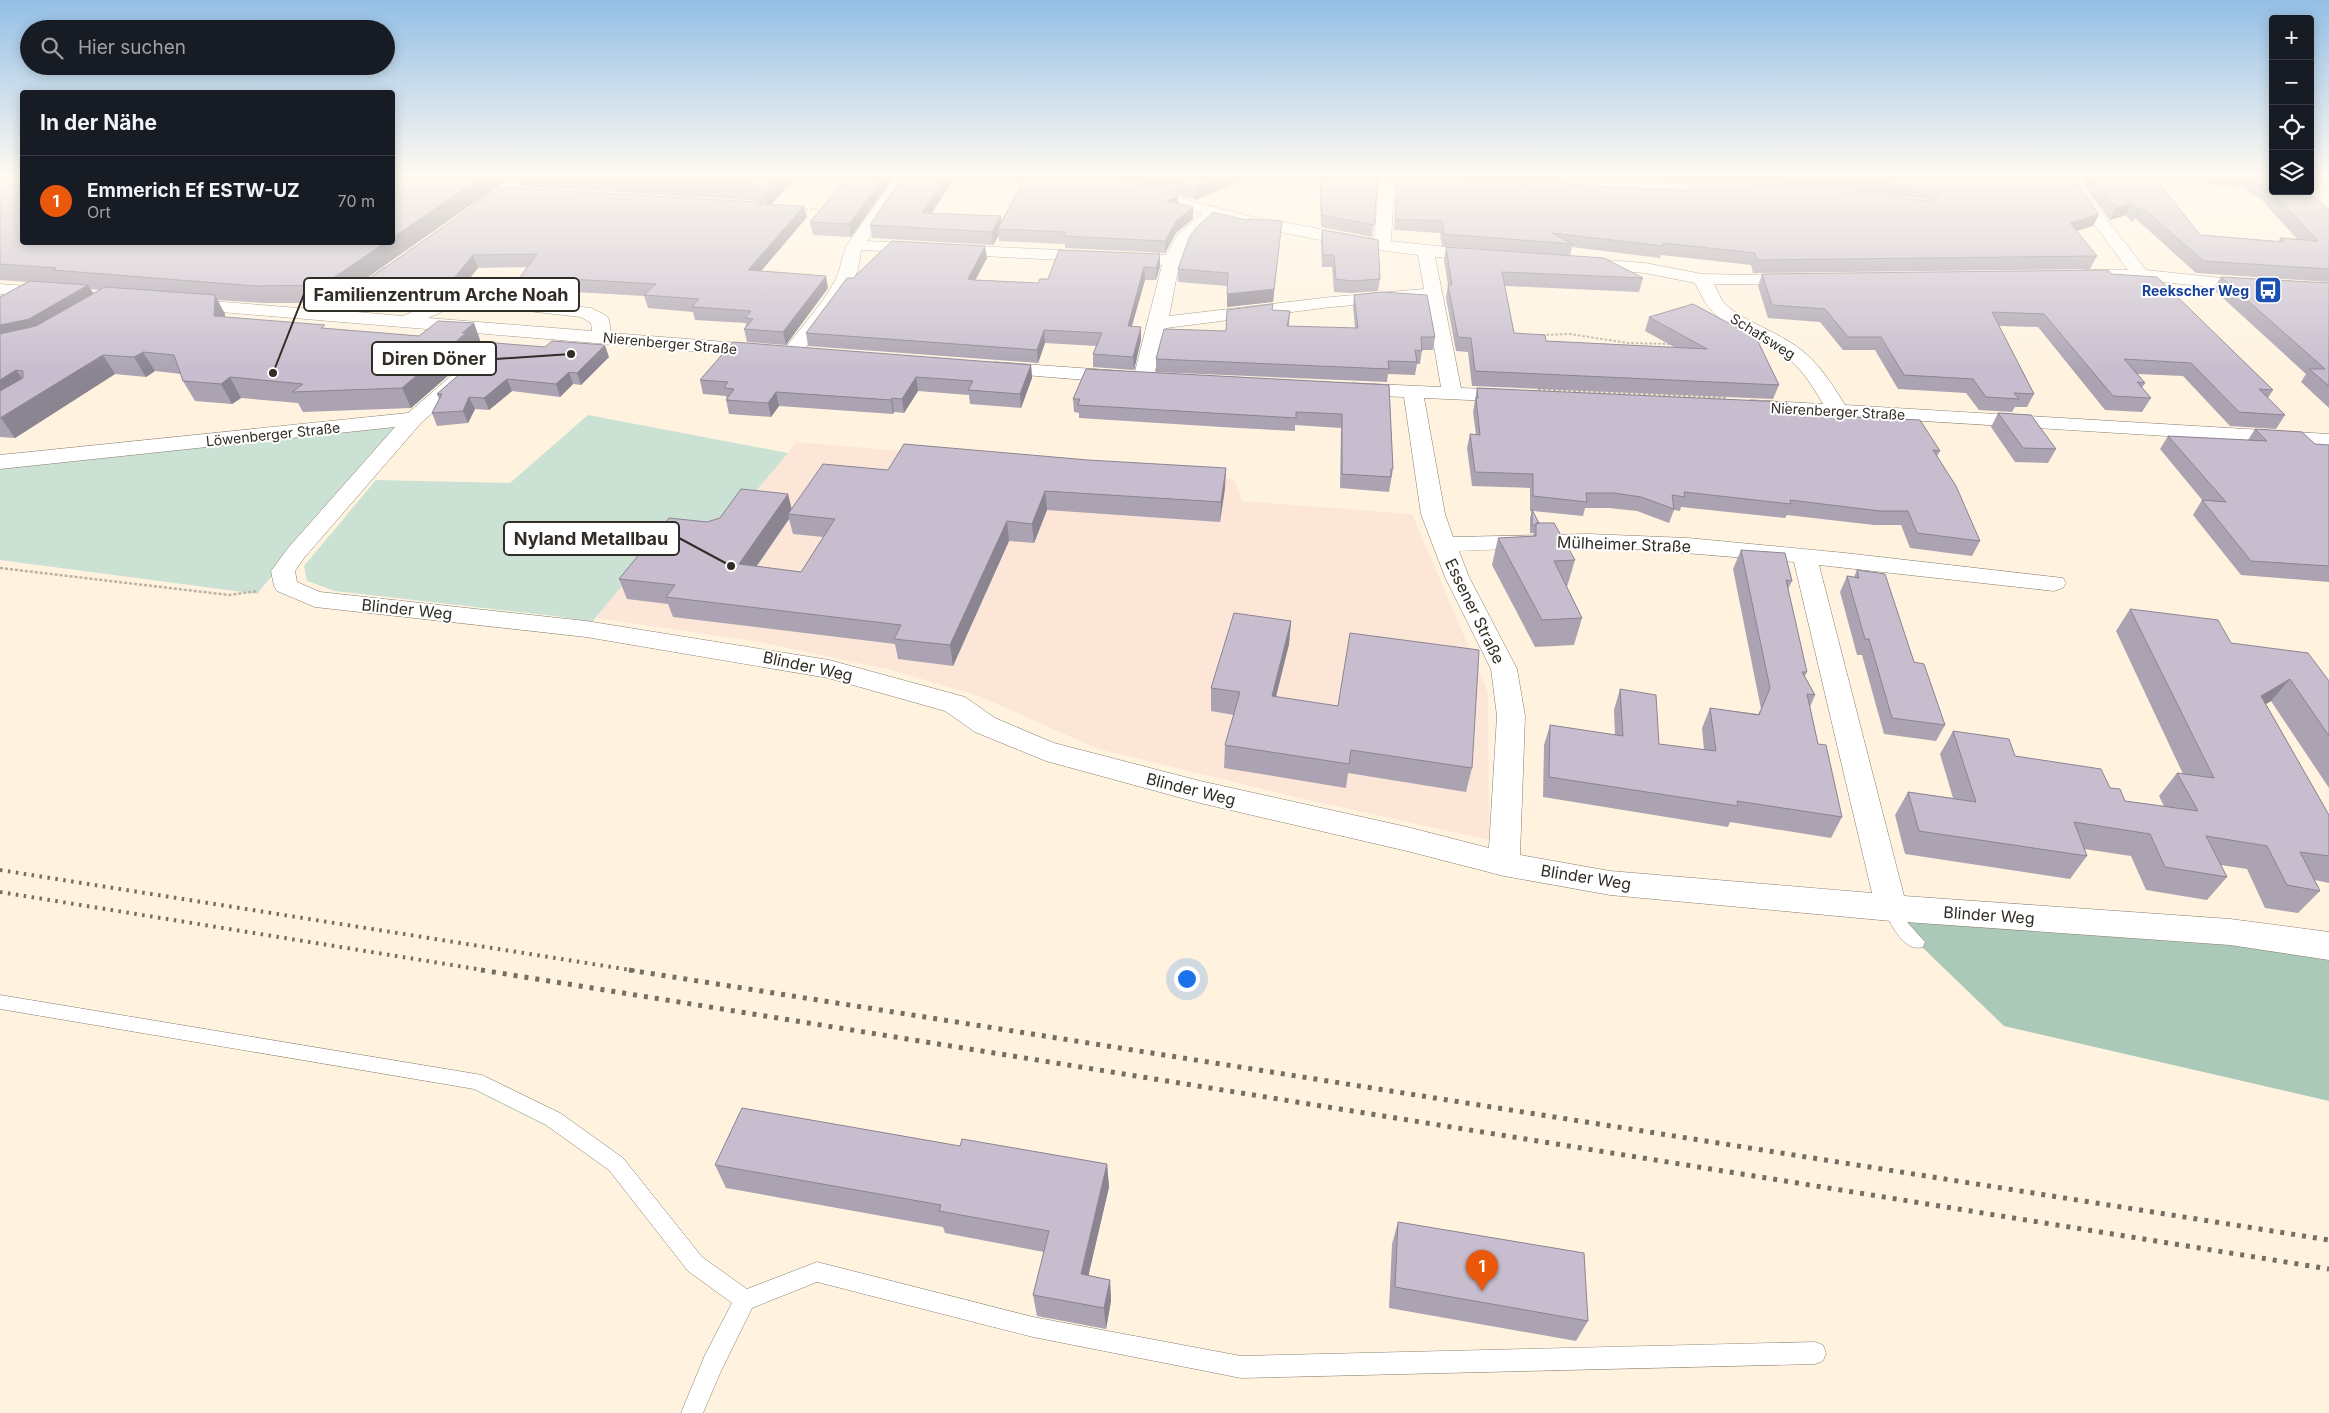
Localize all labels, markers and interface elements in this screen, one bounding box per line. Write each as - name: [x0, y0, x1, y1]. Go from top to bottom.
- map controls: [2269, 15, 2314, 195]
- button: +: [2269, 15, 2314, 60]
- search box: [20, 20, 395, 75]
- icon: search: [38, 34, 66, 62]
- text: Hier suchen: [78, 36, 186, 59]
- button: −: [2269, 60, 2314, 105]
- button: locate: [2269, 105, 2314, 150]
- text: In der Nähe: [40, 110, 157, 135]
- button: layers: [2269, 150, 2314, 195]
- text: Emmerich Ef ESTW-UZ: [87, 179, 300, 202]
- text: 1: [53, 191, 59, 211]
- text: 70 m: [338, 191, 375, 211]
- text: Ort: [87, 202, 111, 222]
- bus stop icon: Reekscher Weg: [2253, 275, 2283, 305]
- callout: Familienzentrum Arche Noah: [304, 278, 579, 311]
- place label: Reekscher Weg: [2142, 282, 2249, 299]
- text: Familienzentrum Arche Noah: [313, 284, 569, 305]
- street label: Schafsweg: [1727, 309, 1799, 363]
- street label: Nierenberger Straße: [602, 329, 738, 357]
- callout: Diren Döner: [372, 342, 496, 375]
- text: Diren Döner: [382, 348, 486, 369]
- street label: Nierenberger Straße: [1770, 399, 1906, 423]
- street label: Löwenberger Straße: [205, 418, 341, 450]
- callout: Nyland Metallbau: [504, 522, 679, 555]
- text: Nyland Metallbau: [514, 528, 668, 549]
- street label: Mülheimer Straße: [1557, 532, 1691, 556]
- street label: Essener Straße: [1441, 555, 1509, 667]
- street label: Blinder Weg: [360, 594, 454, 624]
- street label: Blinder Weg: [761, 647, 855, 685]
- street label: Blinder Weg: [1144, 768, 1238, 810]
- street label: Blinder Weg: [1539, 860, 1633, 894]
- street label: Blinder Weg: [1943, 902, 2035, 928]
- your location: [1174, 966, 1200, 992]
- pin: 1: [1466, 1250, 1498, 1291]

